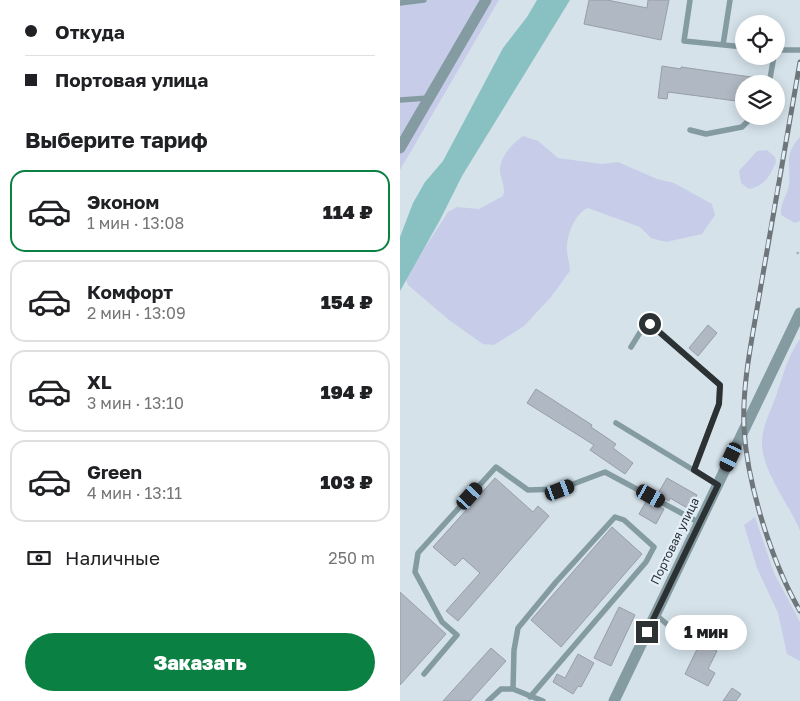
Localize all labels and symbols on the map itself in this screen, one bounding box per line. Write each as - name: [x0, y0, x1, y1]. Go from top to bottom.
- route start: [639, 313, 661, 335]
- car: [717, 440, 744, 474]
- car: [543, 478, 576, 502]
- car: [454, 480, 485, 512]
- car: [634, 482, 667, 510]
- street label: Портовая улица: [647, 495, 702, 587]
- callout: 1 мин: [664, 614, 747, 650]
- route end: [636, 621, 658, 643]

